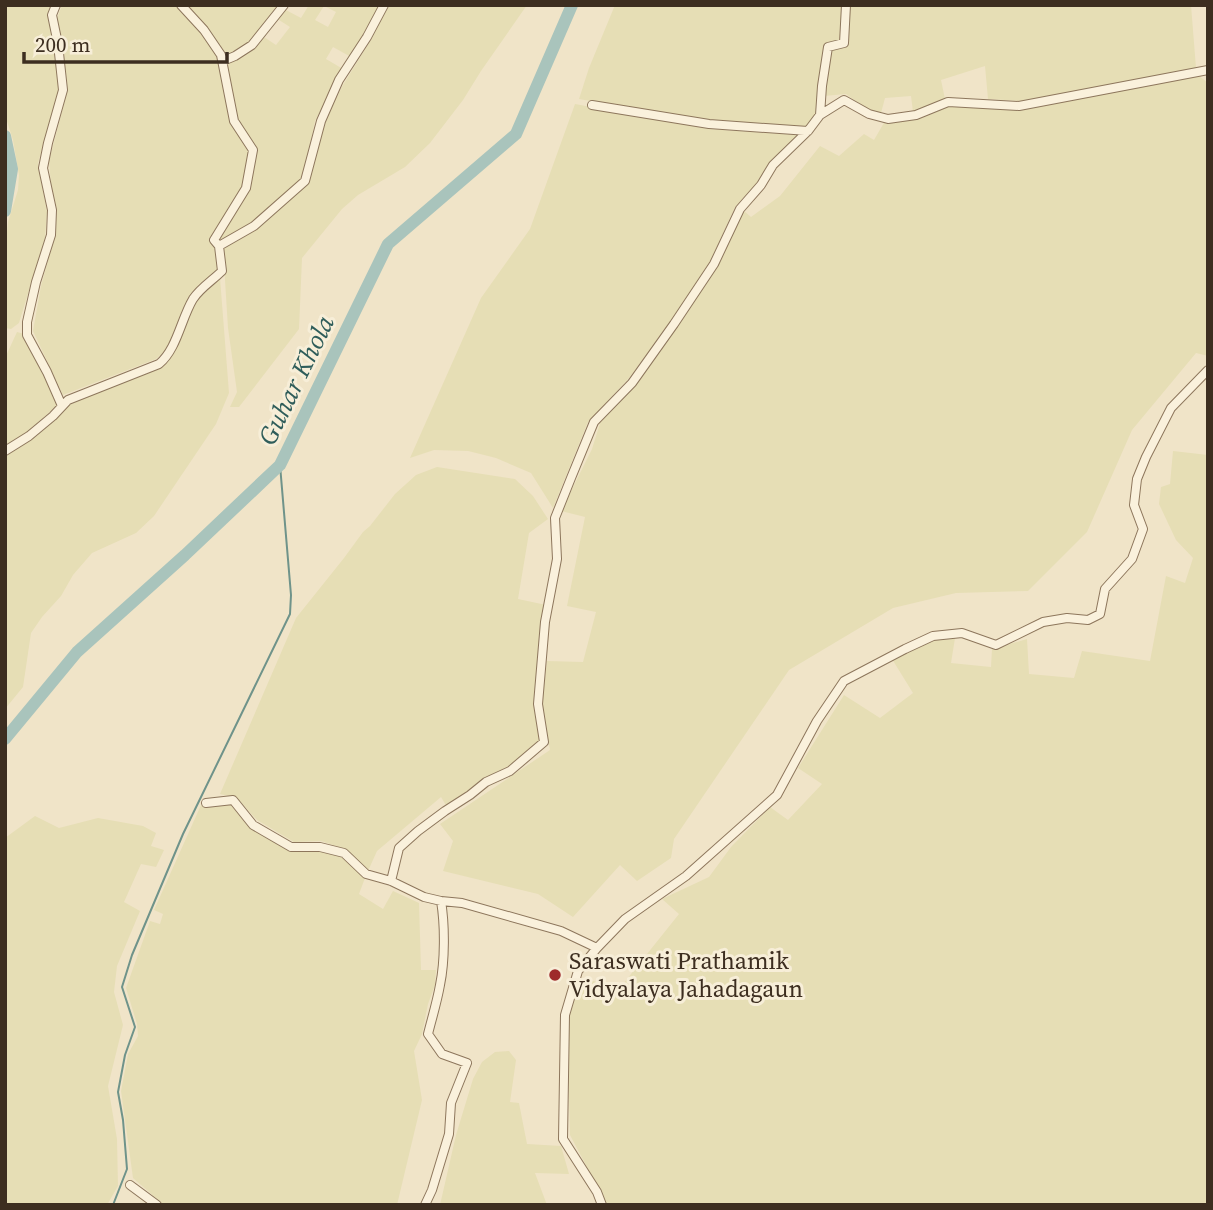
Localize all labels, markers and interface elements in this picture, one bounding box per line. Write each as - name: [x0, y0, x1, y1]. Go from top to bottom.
- scale bar: [24, 21, 228, 65]
- text: 200 m: [35, 30, 90, 59]
- water label: Guhar Khola: [249, 309, 343, 451]
- place label: Saraswati Prathamik Vidyalaya Jahadagaun: [569, 944, 803, 1005]
- marker: Saraswati Prathamik Vidyalaya Jahadagaun: [547, 967, 563, 983]

